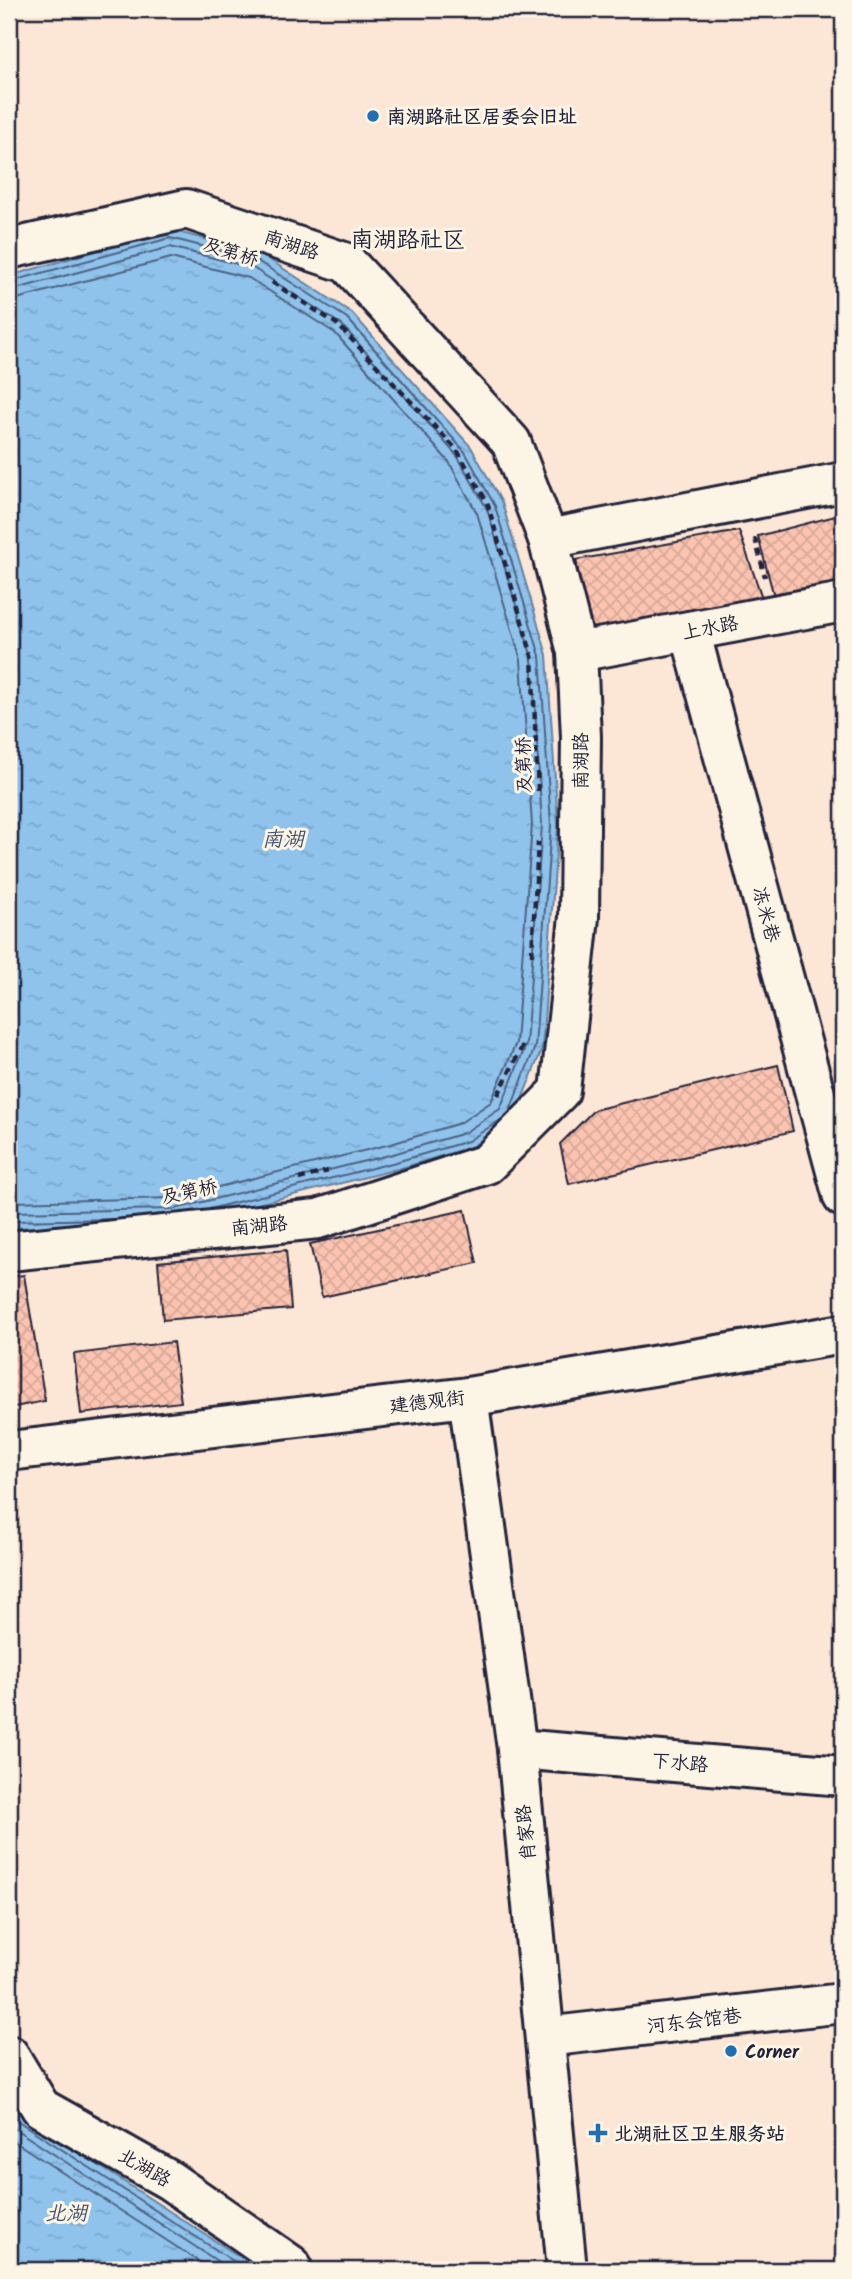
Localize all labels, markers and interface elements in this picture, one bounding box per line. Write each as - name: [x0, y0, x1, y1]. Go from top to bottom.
- place label: 南湖路社区居委会旧址: [387, 103, 577, 133]
- marker: 南湖路社区居委会旧址: [365, 108, 381, 124]
- street label: 南湖路: [260, 223, 323, 269]
- district label: 南湖路社区: [351, 223, 466, 259]
- street label: 及第桥: [199, 230, 262, 276]
- street label: 上水路: [680, 609, 741, 649]
- street label: 南湖路: [567, 732, 597, 790]
- street label: 及第桥: [509, 736, 541, 794]
- water label: 南湖: [262, 824, 306, 857]
- street label: 冻米巷: [743, 883, 787, 946]
- street label: 及第桥: [158, 1172, 220, 1214]
- street label: 南湖路: [229, 1209, 289, 1245]
- street label: 建德观街: [388, 1383, 467, 1423]
- street label: 下水路: [650, 1747, 710, 1781]
- street label: 肖家路: [509, 1803, 545, 1863]
- street label: 河东会馆巷: [645, 2001, 743, 2043]
- place label: Corner: [745, 2038, 800, 2068]
- marker: Corner: [723, 2043, 739, 2059]
- place label: 北湖社区卫生服务站: [614, 2120, 785, 2150]
- marker: 北湖社区卫生服务站: [588, 2123, 608, 2143]
- street label: 北湖路: [112, 2141, 176, 2196]
- water label: 北湖: [45, 2198, 89, 2231]

